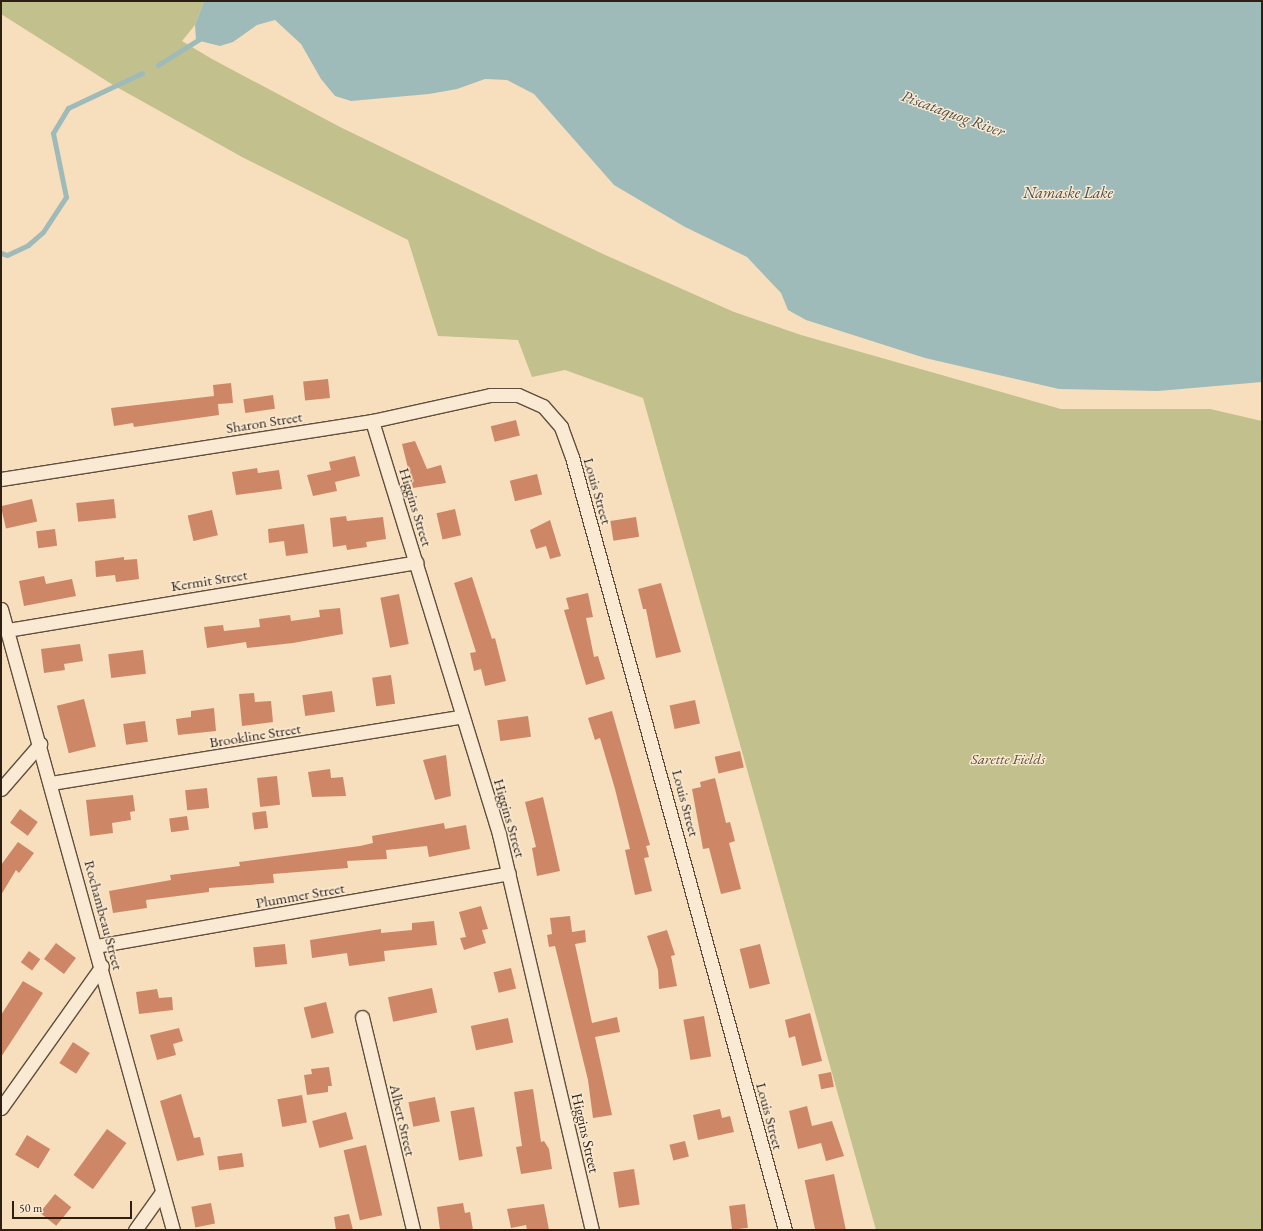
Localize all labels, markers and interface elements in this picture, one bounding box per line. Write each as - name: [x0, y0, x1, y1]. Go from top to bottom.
- water label: Piscataquog River: [899, 86, 1007, 142]
- water label: Namaske Lake: [1023, 183, 1113, 203]
- street label: Sharon Street: [225, 407, 303, 437]
- street label: Louis Street: [580, 456, 616, 526]
- street label: Higgins Street: [396, 466, 436, 548]
- street label: Kermit Street: [170, 565, 248, 595]
- street label: Brookline Street: [208, 719, 302, 751]
- park label: Sarette Fields: [971, 750, 1045, 768]
- street label: Louis Street: [668, 768, 704, 838]
- street label: Higgins Street: [490, 776, 530, 860]
- street label: Rochambeau Street: [81, 858, 127, 972]
- street label: Plummer Street: [254, 878, 346, 912]
- street label: Louis Street: [752, 1081, 788, 1151]
- street label: Albert Street: [386, 1082, 420, 1158]
- street label: Higgins Street: [568, 1091, 604, 1175]
- scale bar: [14, 1193, 134, 1219]
- text: 50 m: [19, 1200, 42, 1216]

